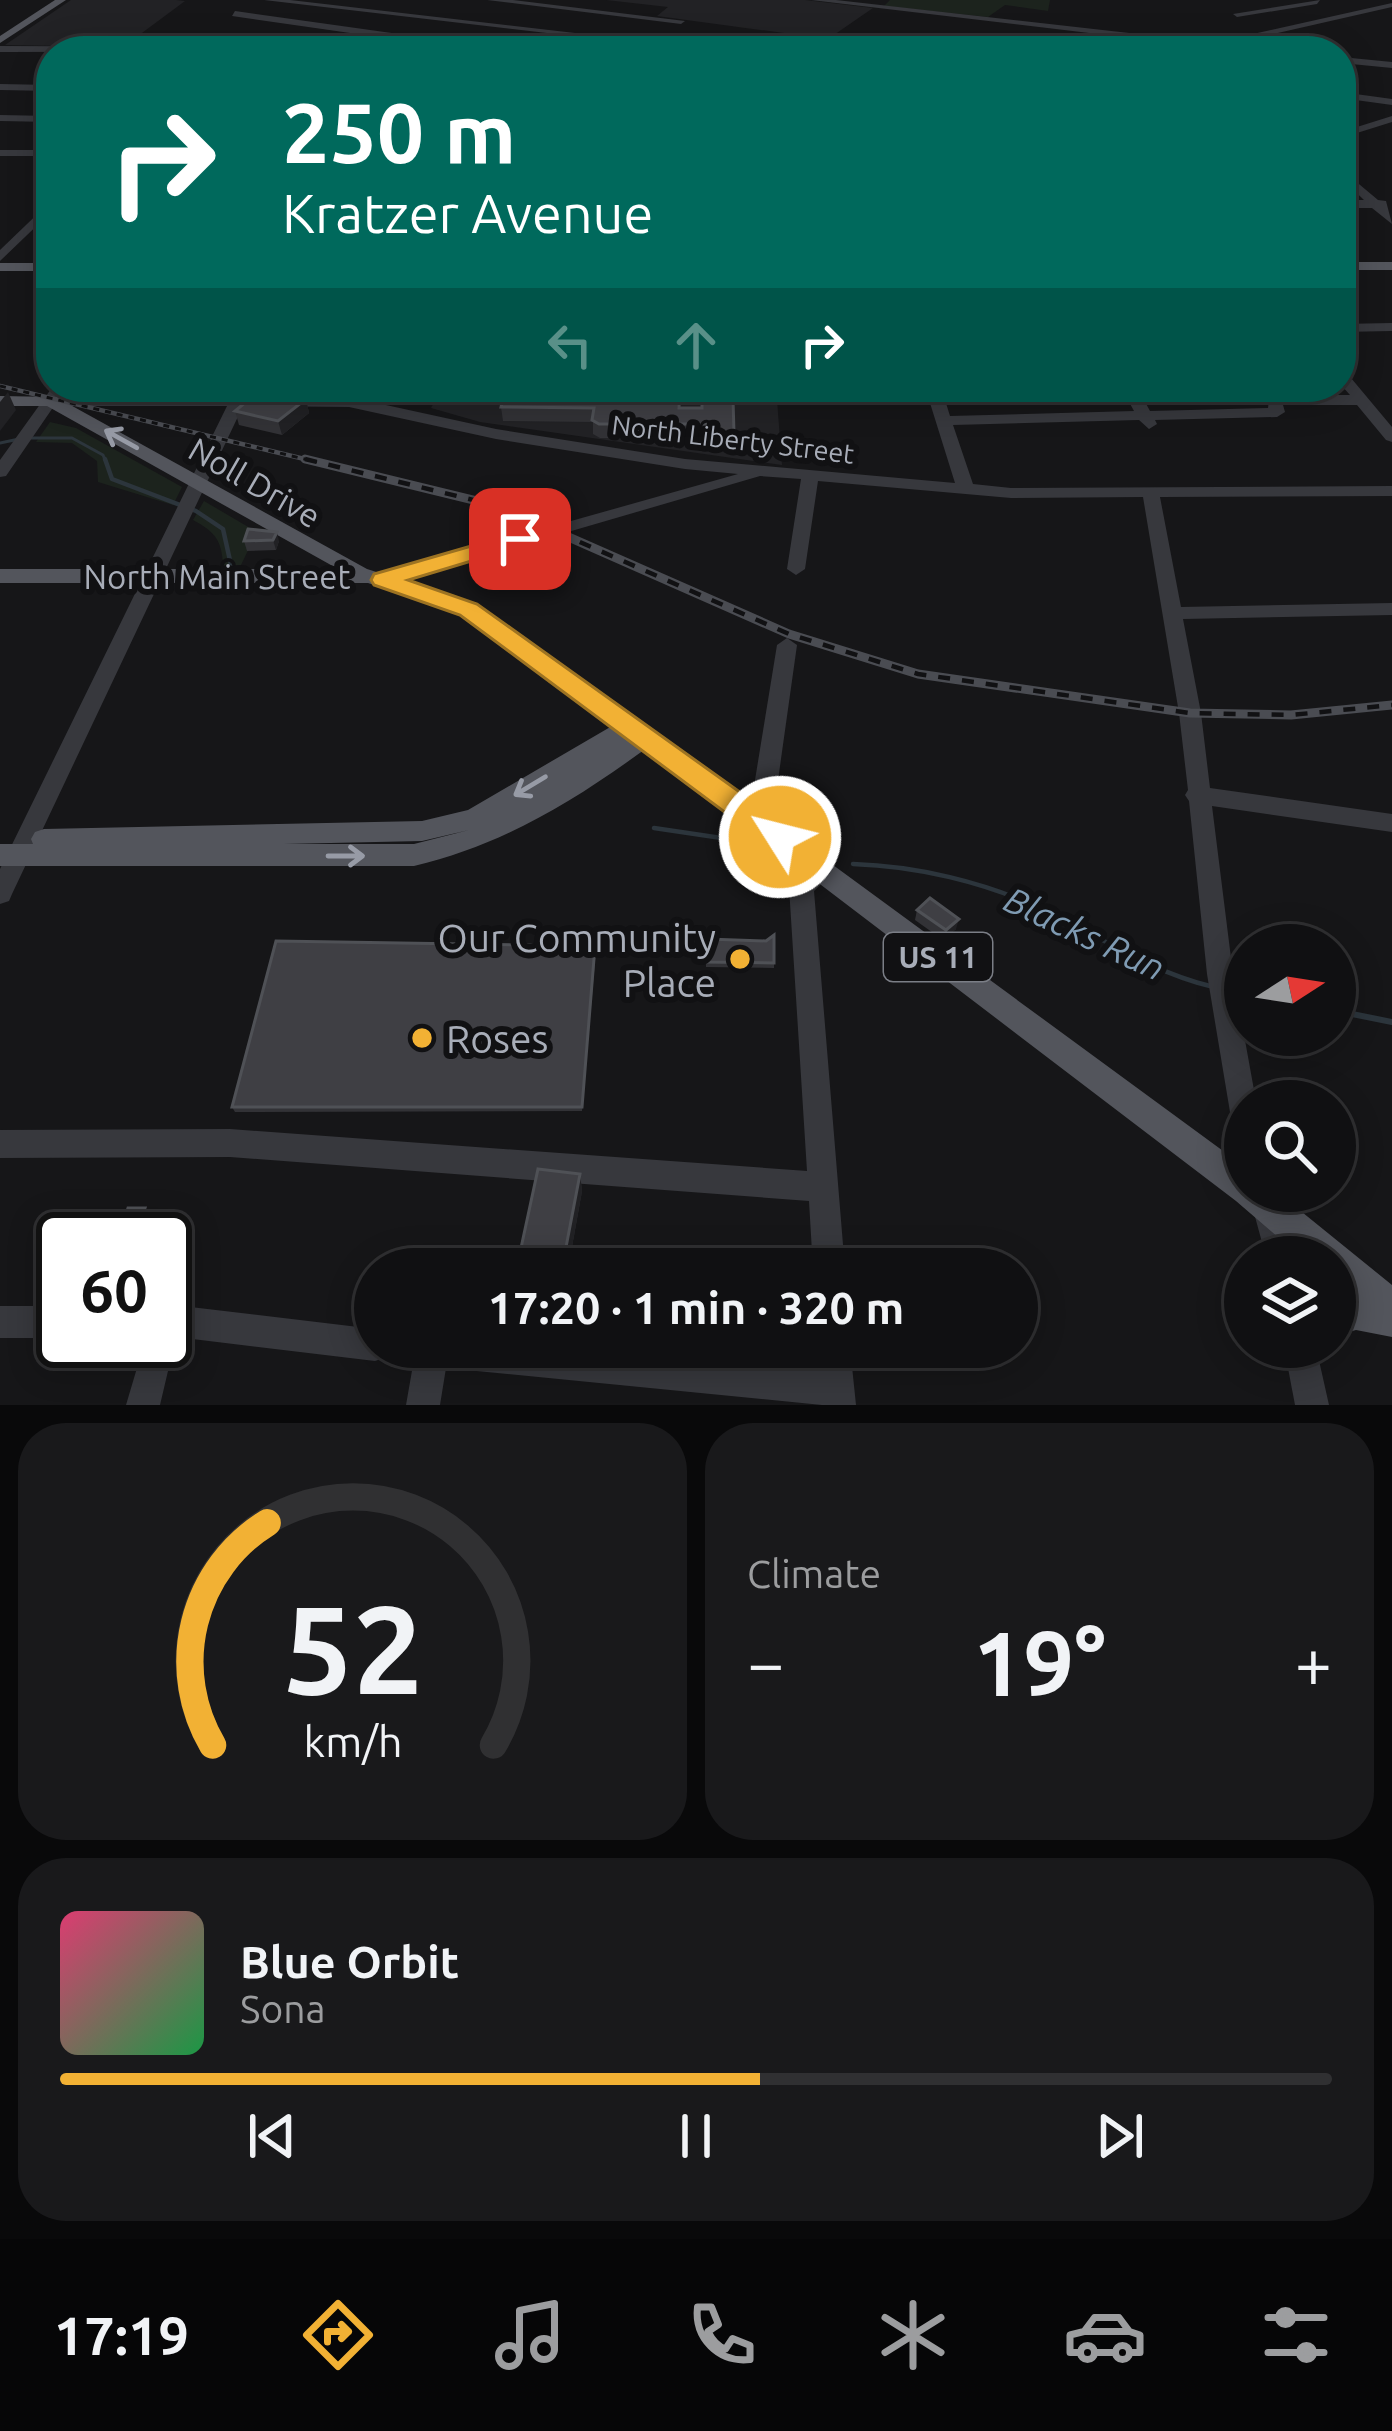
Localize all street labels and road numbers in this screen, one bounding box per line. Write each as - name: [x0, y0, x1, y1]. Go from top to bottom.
- street label: North Liberty Street: [610, 409, 856, 469]
- street label: Noll Drive: [183, 430, 327, 534]
- street label: North Main Street: [84, 558, 350, 595]
- road number: US 11: [884, 933, 992, 981]

